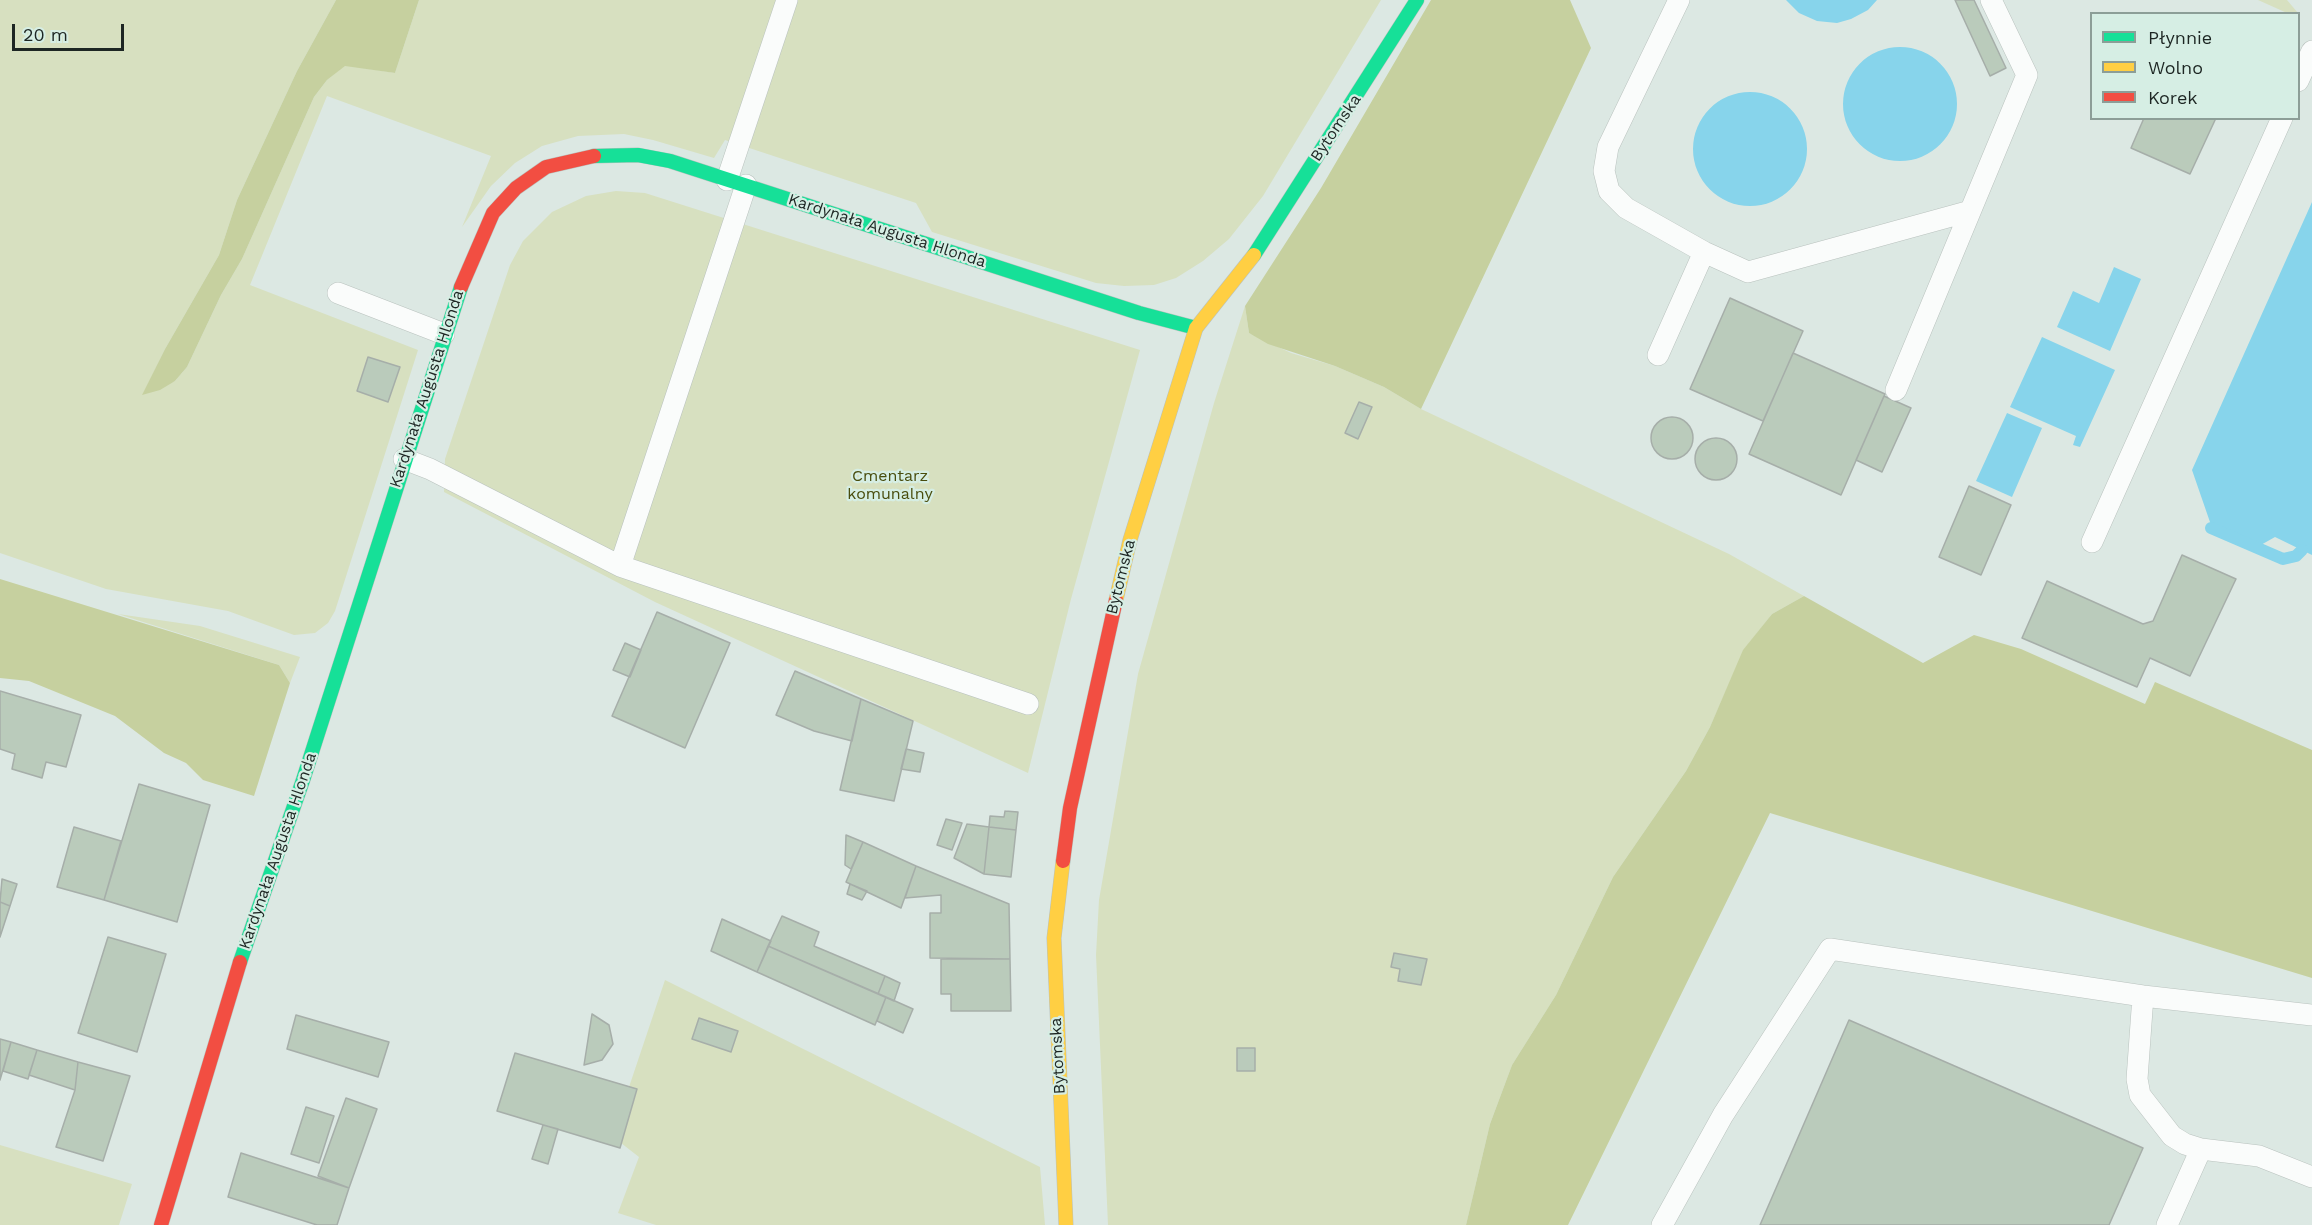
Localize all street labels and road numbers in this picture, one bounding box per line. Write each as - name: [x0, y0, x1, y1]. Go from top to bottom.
- street label: Bytomska: [1307, 91, 1365, 165]
- street label: Kardynała Augusta Hlonda: [786, 190, 988, 272]
- street label: Kardynała Augusta Hlonda: [386, 288, 468, 490]
- street label: Bytomska: [1102, 537, 1140, 617]
- street label: Kardynała Augusta Hlonda: [235, 750, 321, 952]
- street label: Bytomska: [1046, 1017, 1070, 1095]

